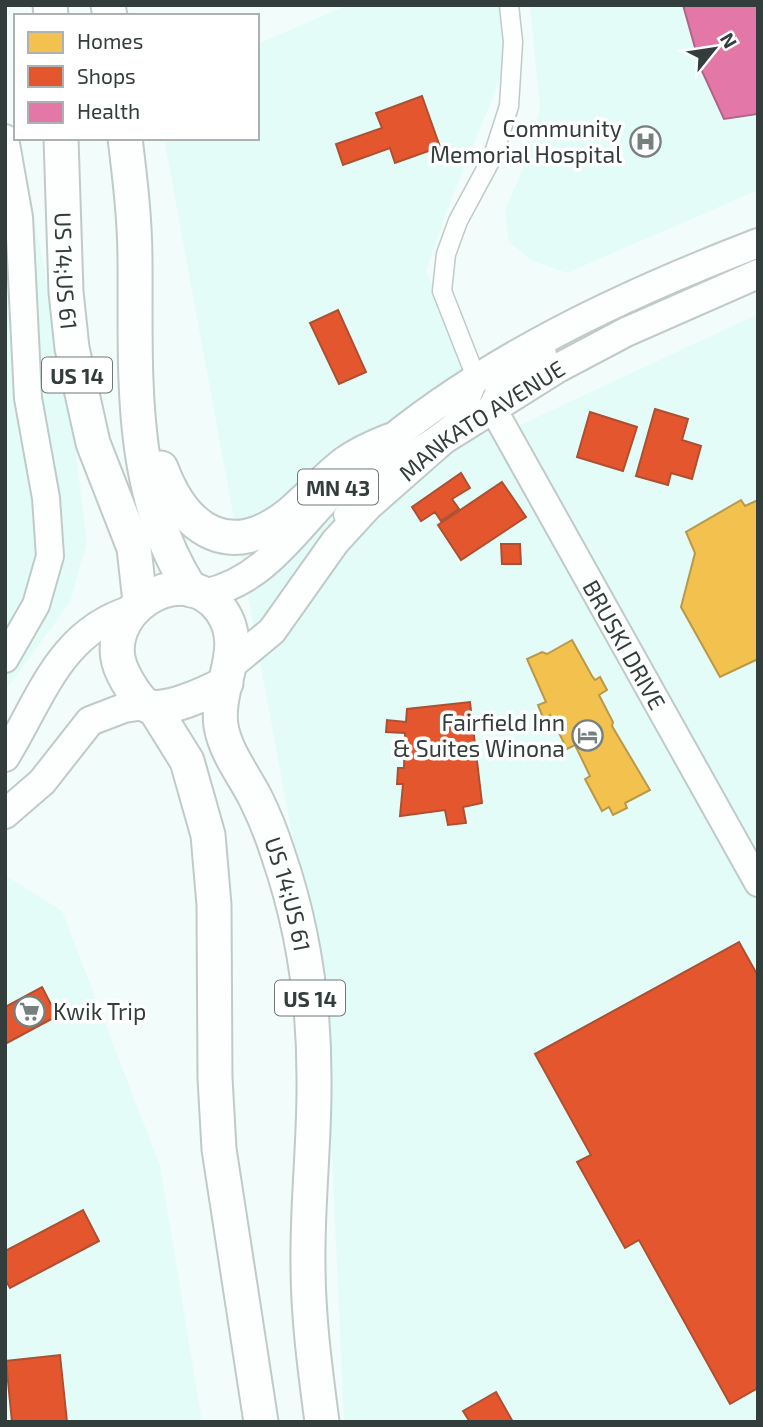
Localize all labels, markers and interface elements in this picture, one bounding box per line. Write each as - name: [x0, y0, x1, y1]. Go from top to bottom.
- legend: [14, 14, 259, 140]
- north arrow: [679, 14, 749, 84]
- text: Homes: [77, 28, 143, 53]
- text: N: [716, 29, 743, 52]
- text: Shops: [77, 63, 136, 88]
- text: Health: [77, 98, 140, 123]
- place label: Community Memorial Hospital: [430, 114, 622, 168]
- hospital icon: Community Memorial Hospital: [628, 124, 662, 158]
- street label: US 14;US 61: [49, 212, 84, 331]
- street label: MANKATO AVENUE: [393, 354, 570, 487]
- road number: US 14: [42, 358, 112, 392]
- road number: MN 43: [298, 470, 378, 504]
- street label: BRUSKI DRIVE: [577, 575, 672, 714]
- place label: Fairfield Inn & Suites Winona: [393, 708, 565, 762]
- hotel icon: Fairfield Inn & Suites Winona: [571, 718, 605, 752]
- street label: US 14;US 61: [259, 833, 317, 954]
- road number: US 14: [275, 981, 345, 1016]
- supermarket icon: Kwik Trip: [13, 994, 47, 1028]
- place label: Kwik Trip: [53, 997, 146, 1025]

